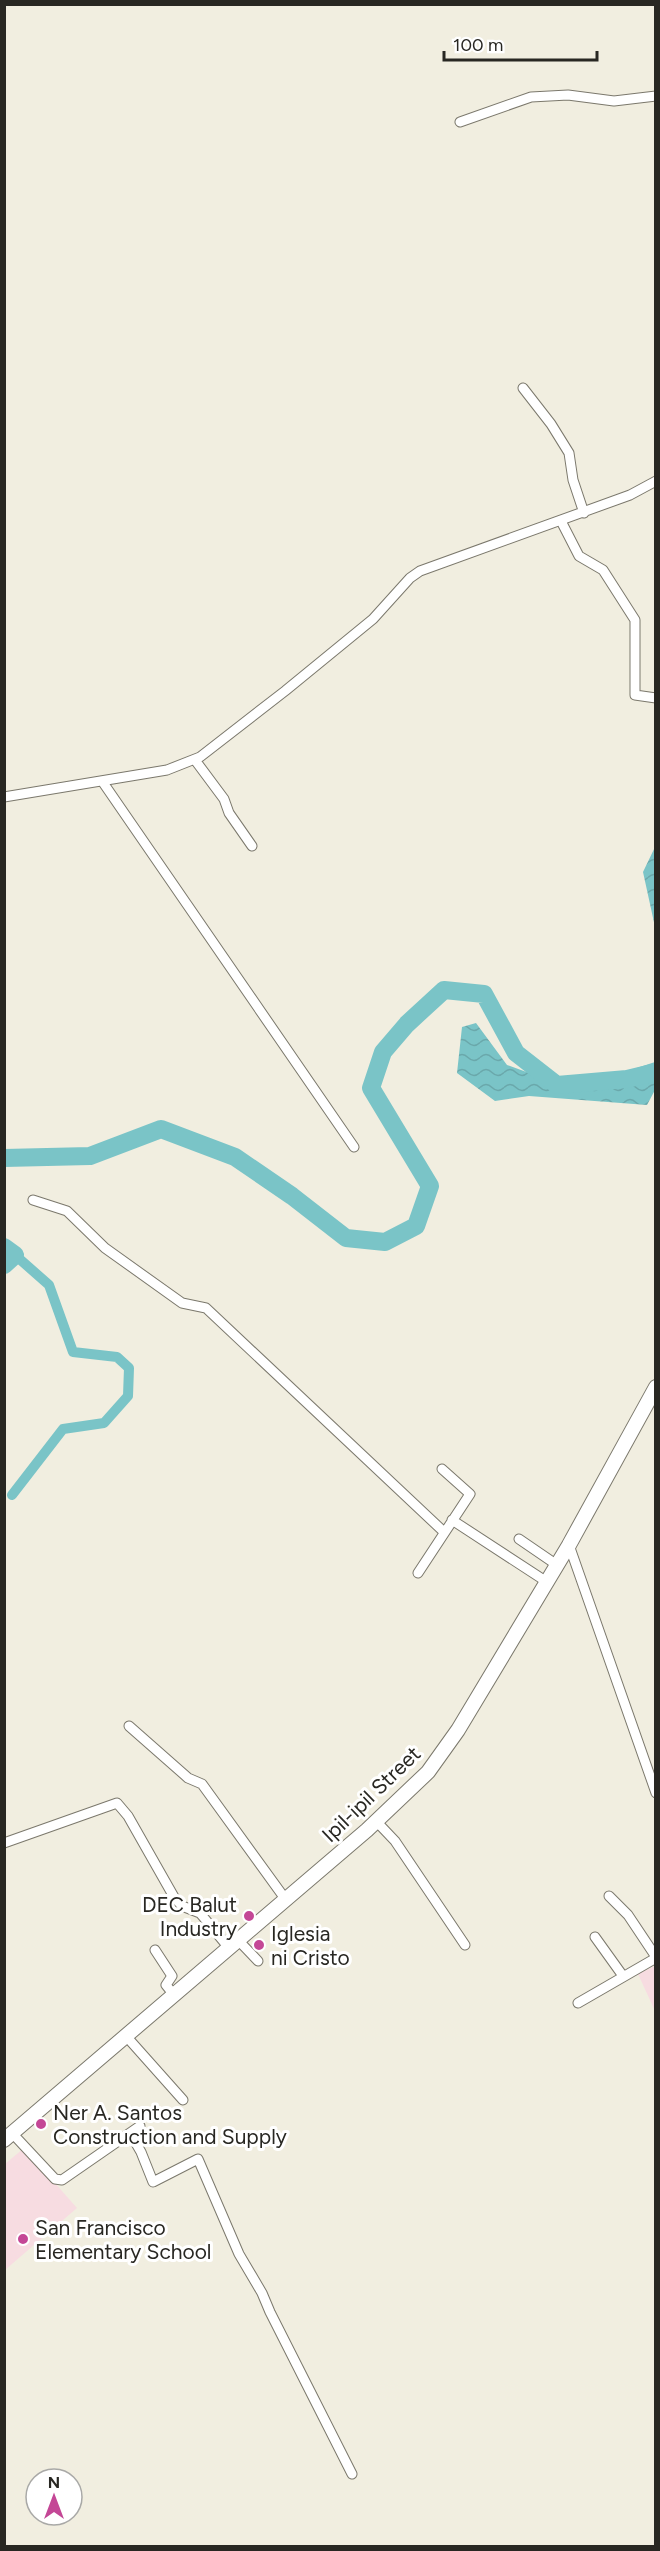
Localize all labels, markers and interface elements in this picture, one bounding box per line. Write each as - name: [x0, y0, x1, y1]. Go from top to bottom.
- scale bar: [444, 24, 597, 62]
- text: 100 m: [453, 34, 503, 56]
- street label: Ipil-ipil Street: [317, 1741, 425, 1847]
- place label: DEC Balut Industry: [142, 1892, 237, 1941]
- marker: DEC Balut Industry: [242, 1909, 256, 1923]
- place label: Iglesia ni Cristo: [271, 1921, 350, 1970]
- marker: Iglesia ni Cristo: [252, 1938, 266, 1952]
- place label: Ner A. Santos Construction and Supply: [53, 2100, 287, 2149]
- marker: Ner A. Santos Construction and Supply: [34, 2117, 48, 2131]
- place label: San Francisco Elementary School: [35, 2215, 211, 2264]
- marker: San Francisco Elementary School: [16, 2232, 30, 2246]
- north arrow: [24, 2467, 84, 2527]
- text: N: [48, 2473, 60, 2492]

